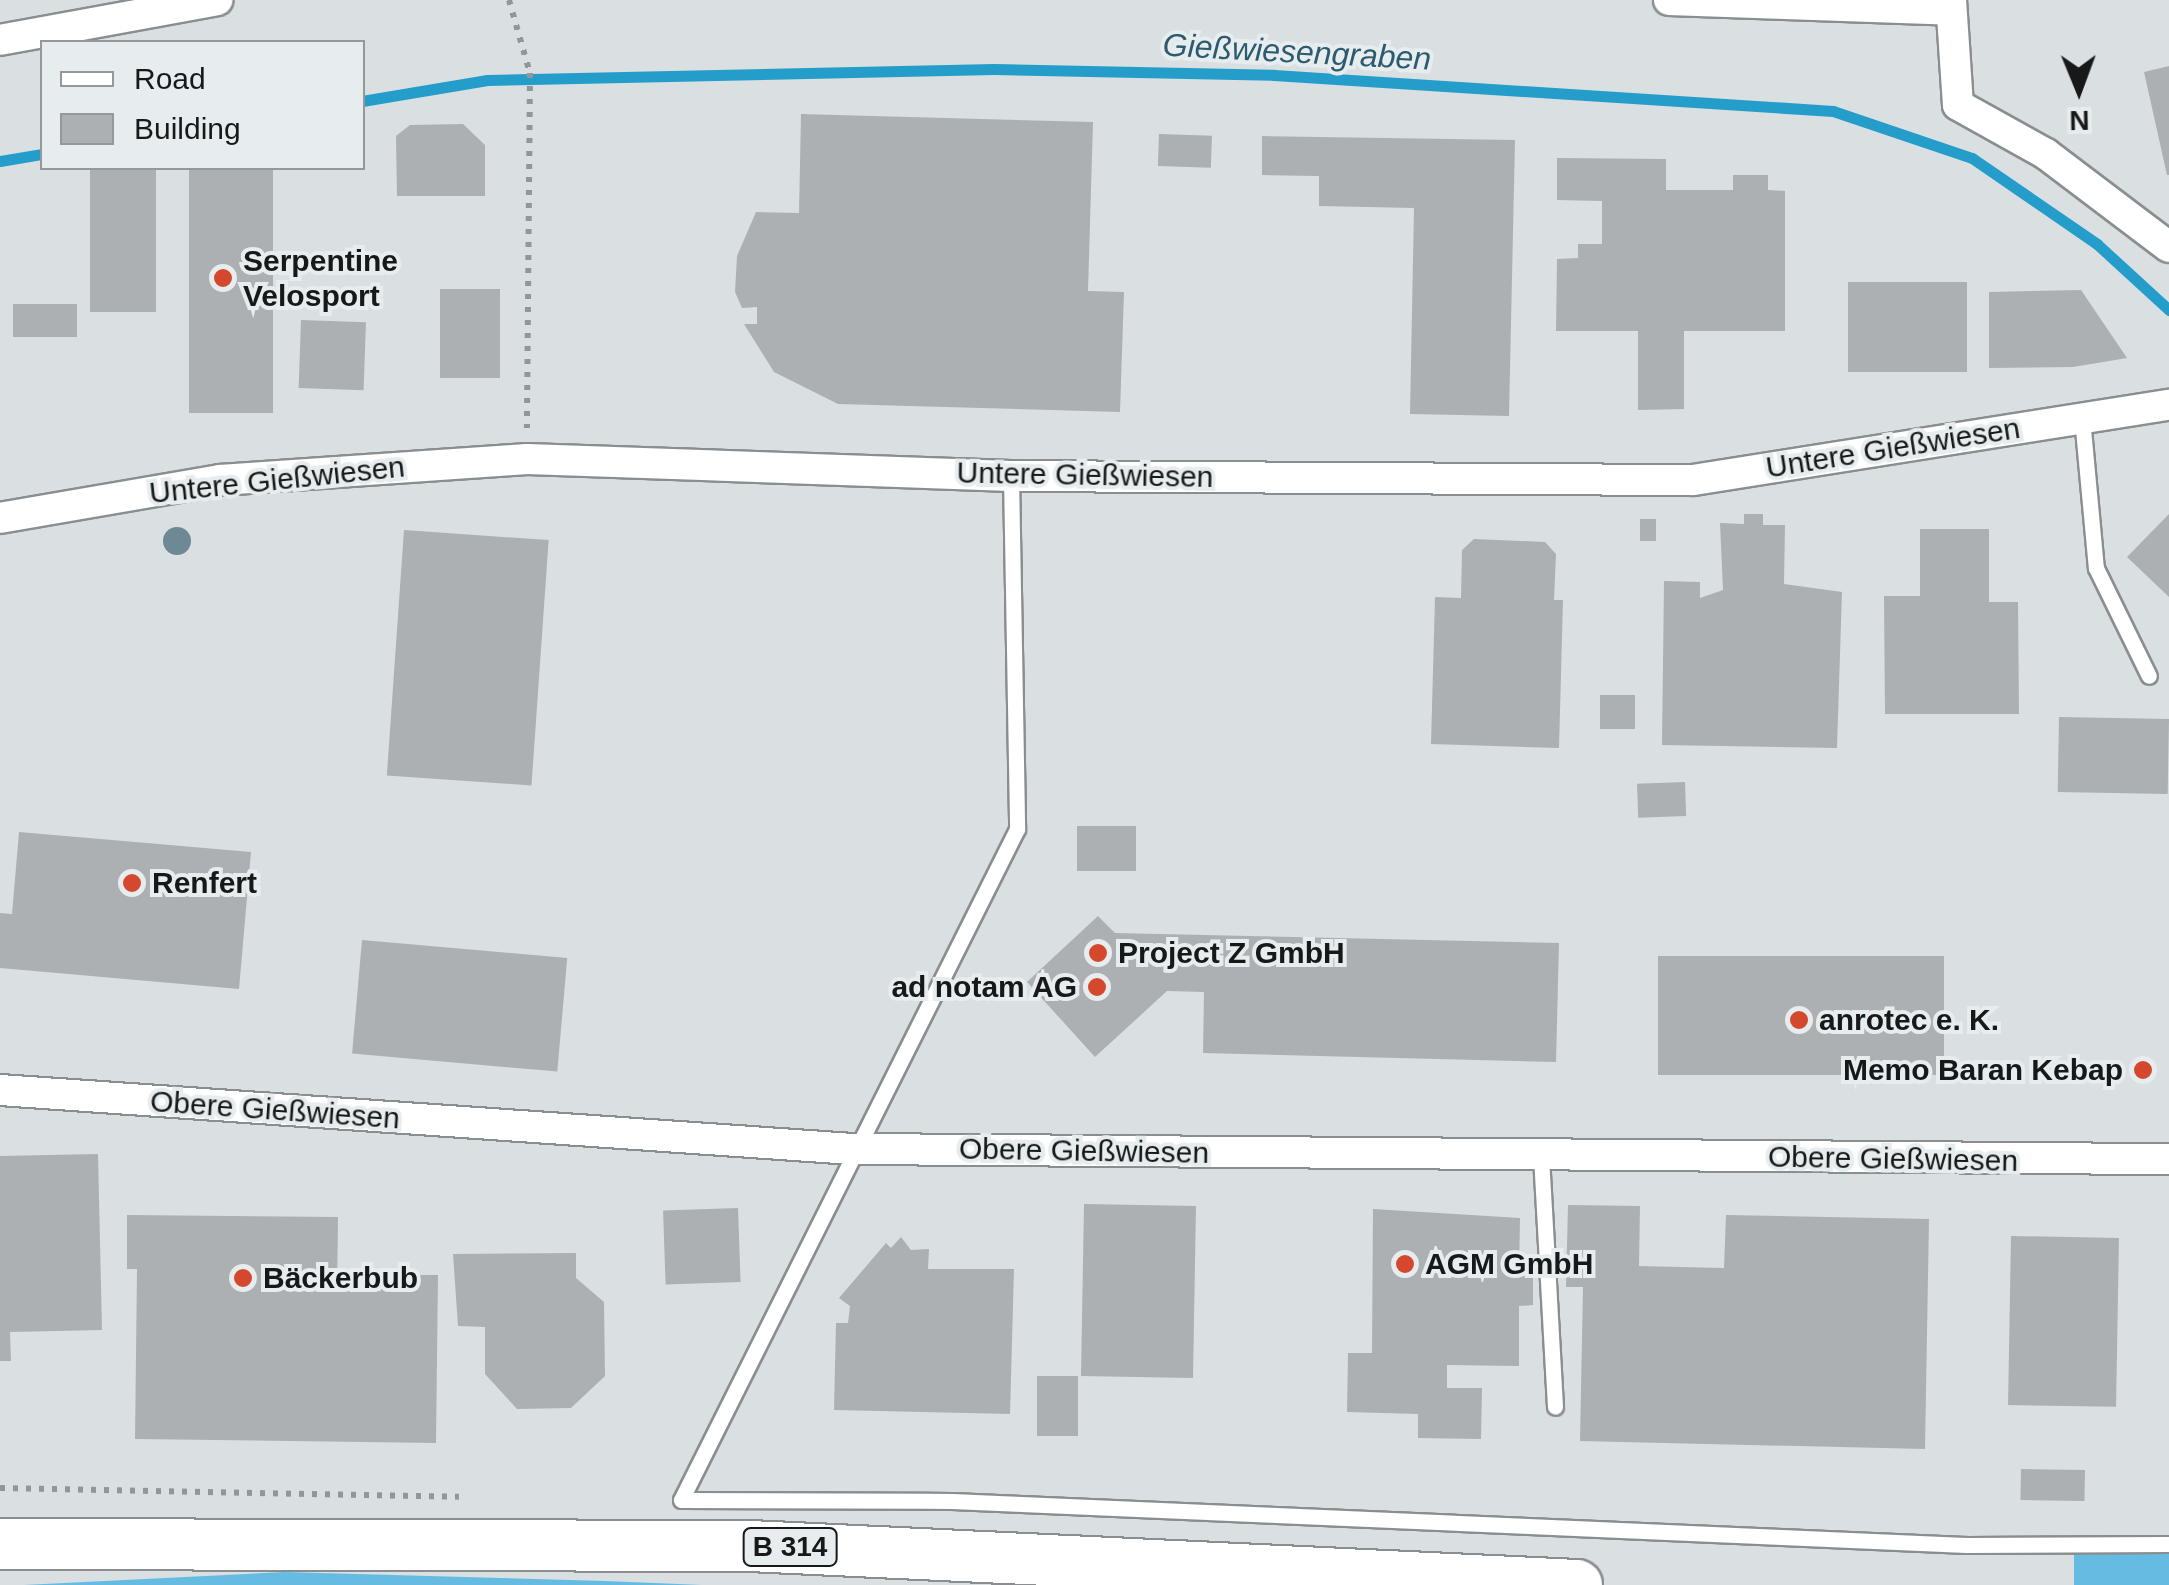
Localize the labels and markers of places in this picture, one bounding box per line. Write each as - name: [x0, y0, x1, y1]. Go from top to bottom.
- place label: Serpentine Velosport: [243, 243, 398, 314]
- marker: Serpentine Velosport: [212, 267, 234, 289]
- place label: Renfert: [152, 865, 257, 901]
- marker: Renfert: [121, 872, 143, 894]
- place label: Project Z GmbH: [1118, 935, 1345, 971]
- marker: Project Z GmbH: [1087, 942, 1109, 964]
- place label: ad notam AG: [890, 969, 1077, 1005]
- marker: ad notam AG: [1086, 976, 1108, 998]
- place label: anrotec e. K.: [1819, 1002, 1999, 1038]
- marker: anrotec e. K.: [1788, 1009, 1810, 1031]
- place label: Memo Baran Kebap: [1843, 1052, 2123, 1088]
- marker: Memo Baran Kebap: [2132, 1059, 2154, 1081]
- place label: AGM GmbH: [1425, 1246, 1593, 1282]
- marker: AGM GmbH: [1394, 1253, 1416, 1275]
- place label: Bäckerbub: [263, 1260, 418, 1296]
- marker: Bäckerbub: [232, 1267, 254, 1289]

